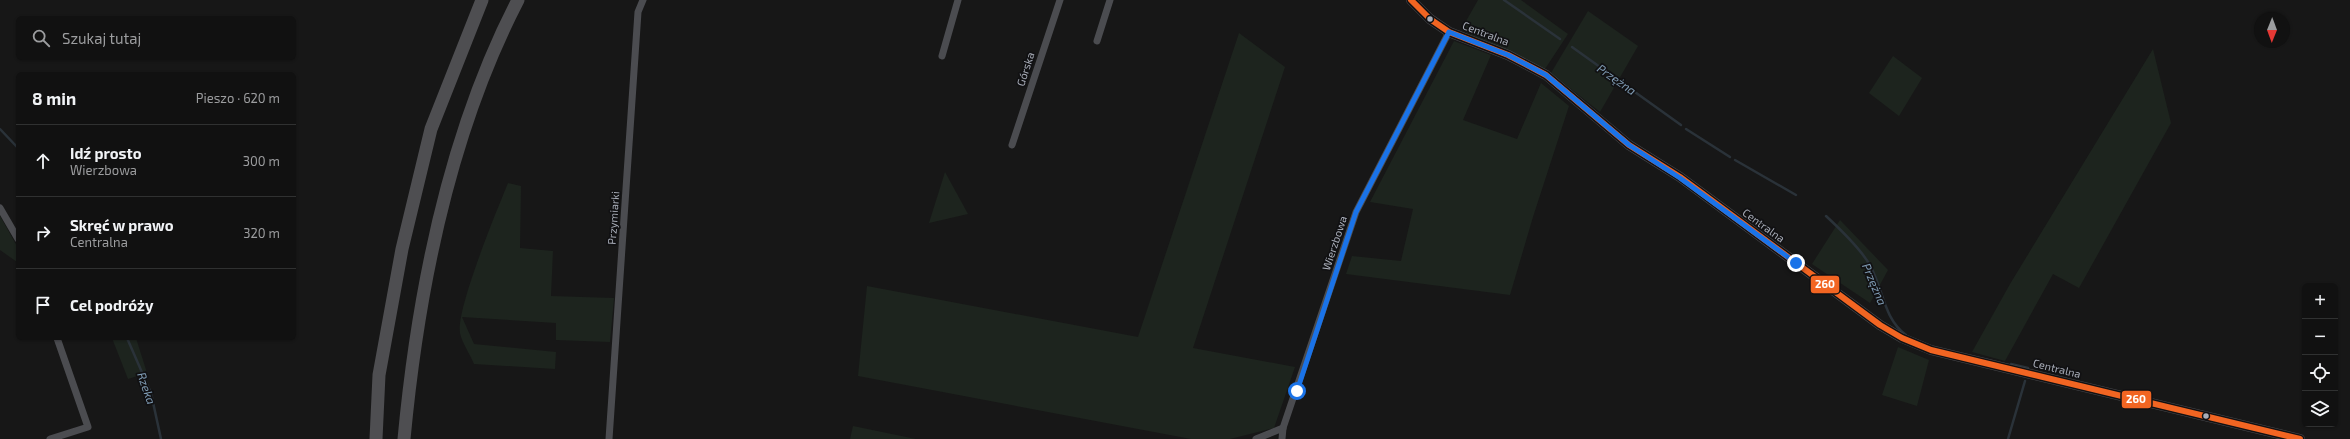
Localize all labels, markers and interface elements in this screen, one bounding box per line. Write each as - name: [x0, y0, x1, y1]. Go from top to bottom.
- north arrow: [2254, 12, 2290, 48]
- unlabelled marker: [1425, 14, 1435, 24]
- search box: [16, 16, 296, 60]
- street label: Centralna: [1461, 18, 1511, 48]
- icon: search: [30, 27, 52, 49]
- text: Szukaj tutaj: [62, 29, 141, 47]
- street label: Górska: [1013, 50, 1037, 88]
- water label: Przężna: [1595, 61, 1639, 97]
- text: 8 min: [32, 88, 76, 108]
- text: Pieszo · 620 m: [196, 90, 280, 106]
- text: Idź prosto: [70, 144, 142, 162]
- icon: ahead: [32, 150, 54, 172]
- text: 300 m: [243, 153, 280, 169]
- text: Wierzbowa: [70, 162, 137, 178]
- street label: Przymiarki: [605, 191, 621, 245]
- street label: Centralna: [1740, 205, 1788, 245]
- street label: Wierzbowa: [1319, 214, 1349, 272]
- text: Skręć w prawo: [70, 216, 174, 234]
- icon: right: [32, 222, 54, 244]
- text: 320 m: [243, 225, 280, 241]
- text: Centralna: [70, 234, 128, 250]
- route end: [1787, 254, 1805, 272]
- water label: Przężna: [1860, 261, 1890, 307]
- line badge: 260: [1810, 275, 1840, 294]
- text: 260: [1815, 277, 1835, 290]
- map controls: [2302, 283, 2338, 427]
- button: +: [2302, 283, 2338, 319]
- icon: arrive: [32, 294, 54, 316]
- text: Cel podróży: [70, 296, 153, 314]
- button: −: [2302, 319, 2338, 355]
- button: locate: [2302, 355, 2338, 391]
- street label: Centralna: [2032, 356, 2082, 380]
- water label: Rzeka: [135, 370, 159, 406]
- route start: [1288, 382, 1306, 400]
- line badge: 260: [2121, 390, 2152, 409]
- button: layers: [2302, 391, 2338, 427]
- text: 260: [2126, 392, 2146, 405]
- unlabelled marker: [2201, 411, 2211, 421]

